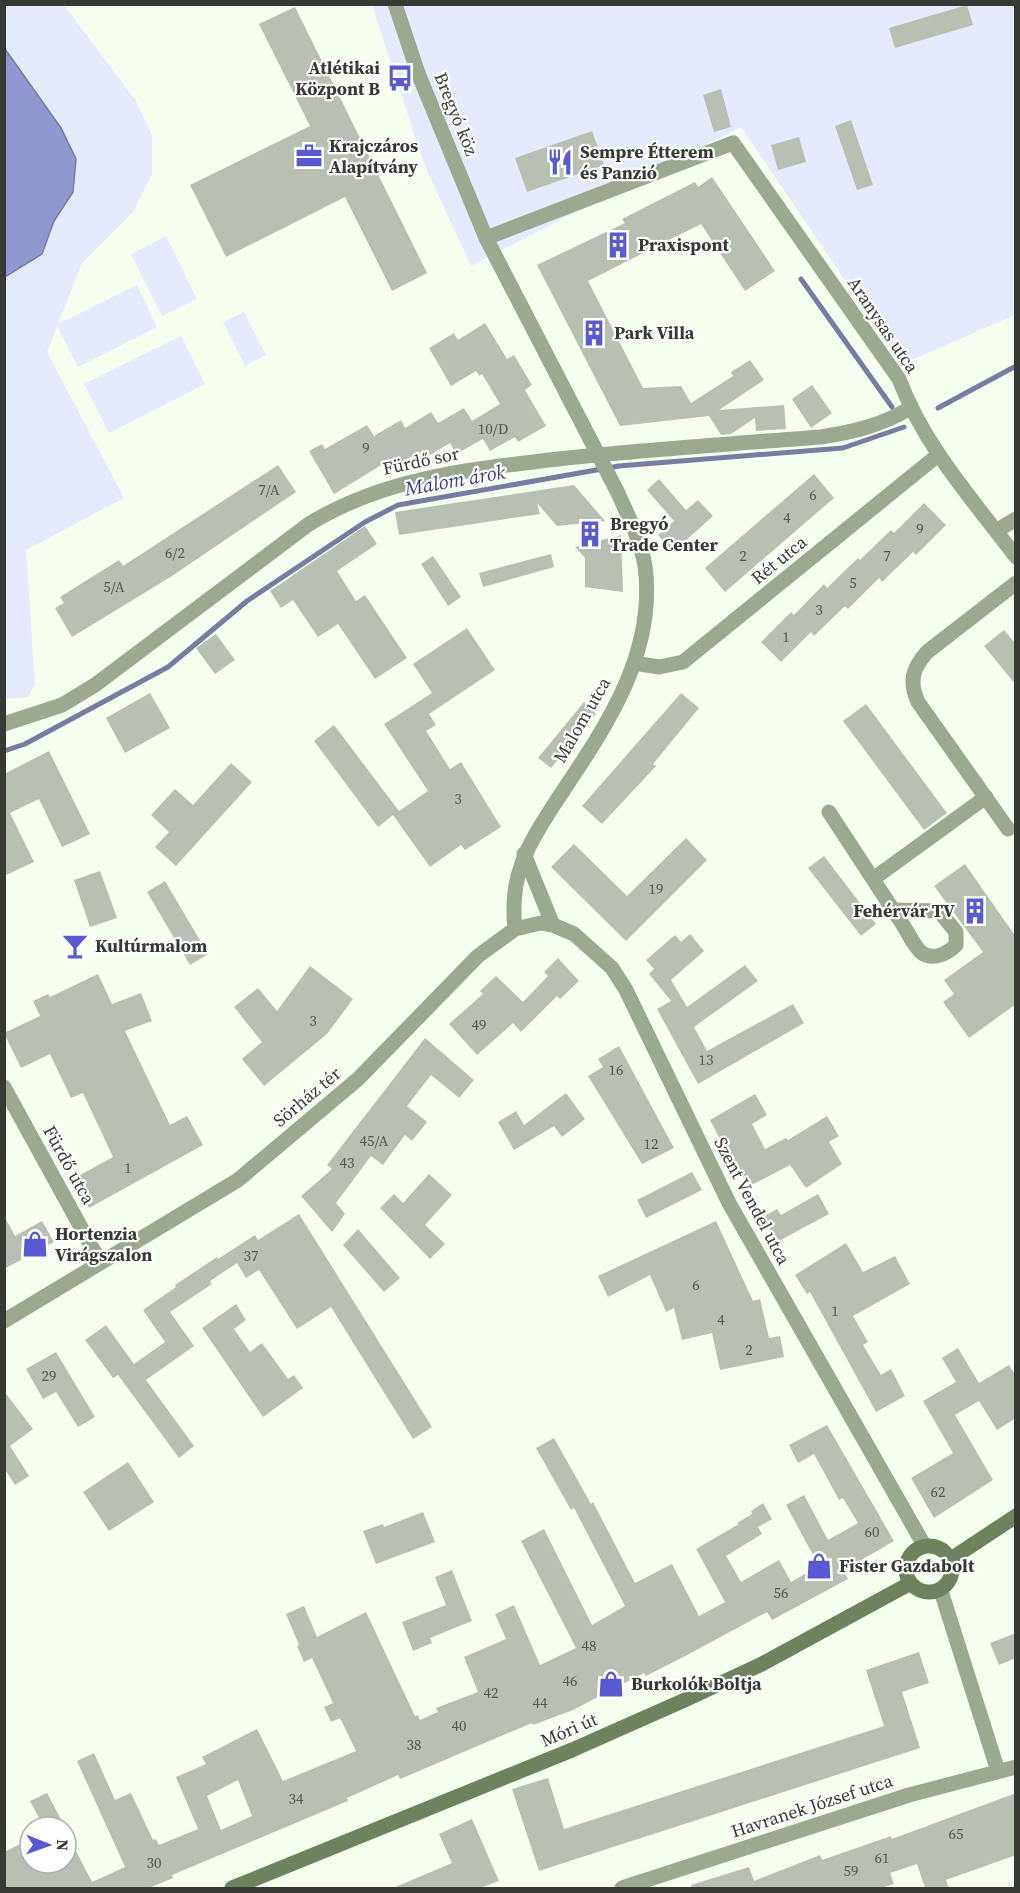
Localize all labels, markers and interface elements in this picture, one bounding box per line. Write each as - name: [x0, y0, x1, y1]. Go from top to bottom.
- place label: Atlétikai Központ B: [295, 55, 380, 101]
- bus stop icon: Atlétikai Központ B: [385, 63, 415, 93]
- street label: Bregyó köz: [428, 68, 485, 159]
- place label: Krajczáros Alapítvány: [329, 133, 418, 179]
- place label: Sempre Étterem és Panzió: [580, 139, 714, 185]
- office icon: Krajczáros Alapítvány: [294, 141, 324, 171]
- restaurant icon: Sempre Étterem és Panzió: [545, 147, 575, 177]
- building icon: Praxispont: [603, 230, 633, 260]
- place label: Praxispont: [638, 232, 729, 257]
- street label: Aranysas utca: [842, 272, 925, 378]
- building icon: Park Villa: [579, 318, 609, 348]
- place label: Park Villa: [614, 320, 695, 345]
- house number: 10/D: [478, 418, 508, 439]
- house number: 9: [362, 437, 370, 458]
- street label: Fürdő sor: [380, 440, 462, 481]
- water label: Malom árok: [401, 457, 508, 503]
- house number: 7/A: [258, 479, 280, 500]
- house number: 6: [809, 484, 817, 505]
- house number: 4: [783, 507, 791, 528]
- place label: Bregyó Trade Center: [610, 511, 718, 557]
- house number: 9: [916, 518, 924, 539]
- building icon: Bregyó Trade Center: [575, 519, 605, 549]
- street label: Rét utca: [746, 529, 812, 590]
- house number: 6/2: [165, 542, 185, 563]
- house number: 2: [739, 545, 747, 566]
- house number: 7: [883, 545, 891, 566]
- house number: 5: [849, 572, 857, 593]
- house number: 5/A: [103, 576, 125, 597]
- house number: 3: [815, 599, 823, 620]
- house number: 1: [782, 626, 790, 647]
- street label: Malom utca: [547, 672, 617, 767]
- house number: 3: [454, 788, 462, 809]
- house number: 19: [648, 878, 664, 899]
- building icon: Fehérvár TV: [960, 896, 990, 926]
- place label: Fehérvár TV: [853, 898, 955, 923]
- bar icon: Kultúrmalom: [60, 931, 90, 961]
- place label: Kultúrmalom: [95, 933, 207, 958]
- house number: 3: [309, 1010, 317, 1031]
- house number: 49: [471, 1014, 487, 1035]
- house number: 13: [698, 1049, 714, 1070]
- house number: 16: [608, 1059, 624, 1080]
- street label: Sörház tér: [267, 1061, 346, 1132]
- street label: Fürdő utca: [38, 1121, 102, 1209]
- house number: 45/A: [360, 1130, 388, 1151]
- house number: 12: [643, 1133, 659, 1154]
- street label: Szent Vendel utca: [708, 1133, 797, 1270]
- house number: 43: [339, 1152, 355, 1173]
- house number: 1: [124, 1157, 132, 1178]
- place label: Hortenzia Virágszalon: [55, 1221, 152, 1267]
- shop icon: Hortenzia Virágszalon: [20, 1229, 50, 1259]
- house number: 37: [243, 1245, 259, 1266]
- house number: 6: [692, 1274, 700, 1295]
- house number: 1: [831, 1300, 839, 1321]
- house number: 4: [717, 1309, 725, 1330]
- house number: 2: [745, 1339, 753, 1360]
- house number: 29: [41, 1365, 57, 1386]
- house number: 62: [930, 1481, 946, 1502]
- house number: 60: [864, 1521, 880, 1542]
- shop icon: Fister Gazdabolt: [804, 1551, 834, 1581]
- place label: Fister Gazdabolt: [839, 1553, 975, 1578]
- house number: 56: [773, 1582, 789, 1603]
- house number: 48: [581, 1635, 597, 1656]
- shop icon: Burkolók Boltja: [596, 1669, 626, 1699]
- house number: 46: [562, 1670, 578, 1691]
- place label: Burkolók Boltja: [631, 1671, 762, 1696]
- house number: 42: [483, 1682, 499, 1703]
- house number: 44: [532, 1692, 548, 1713]
- street label: Móri út: [537, 1706, 601, 1753]
- house number: 40: [451, 1715, 467, 1736]
- house number: 38: [406, 1734, 422, 1755]
- street label: Havranek József utca: [728, 1767, 897, 1843]
- house number: 34: [288, 1788, 304, 1809]
- north arrow: [18, 1815, 78, 1875]
- house number: 65: [948, 1823, 964, 1844]
- text: N: [52, 1839, 74, 1852]
- house number: 61: [874, 1847, 890, 1868]
- house number: 30: [146, 1852, 162, 1873]
- house number: 59: [843, 1860, 859, 1881]

